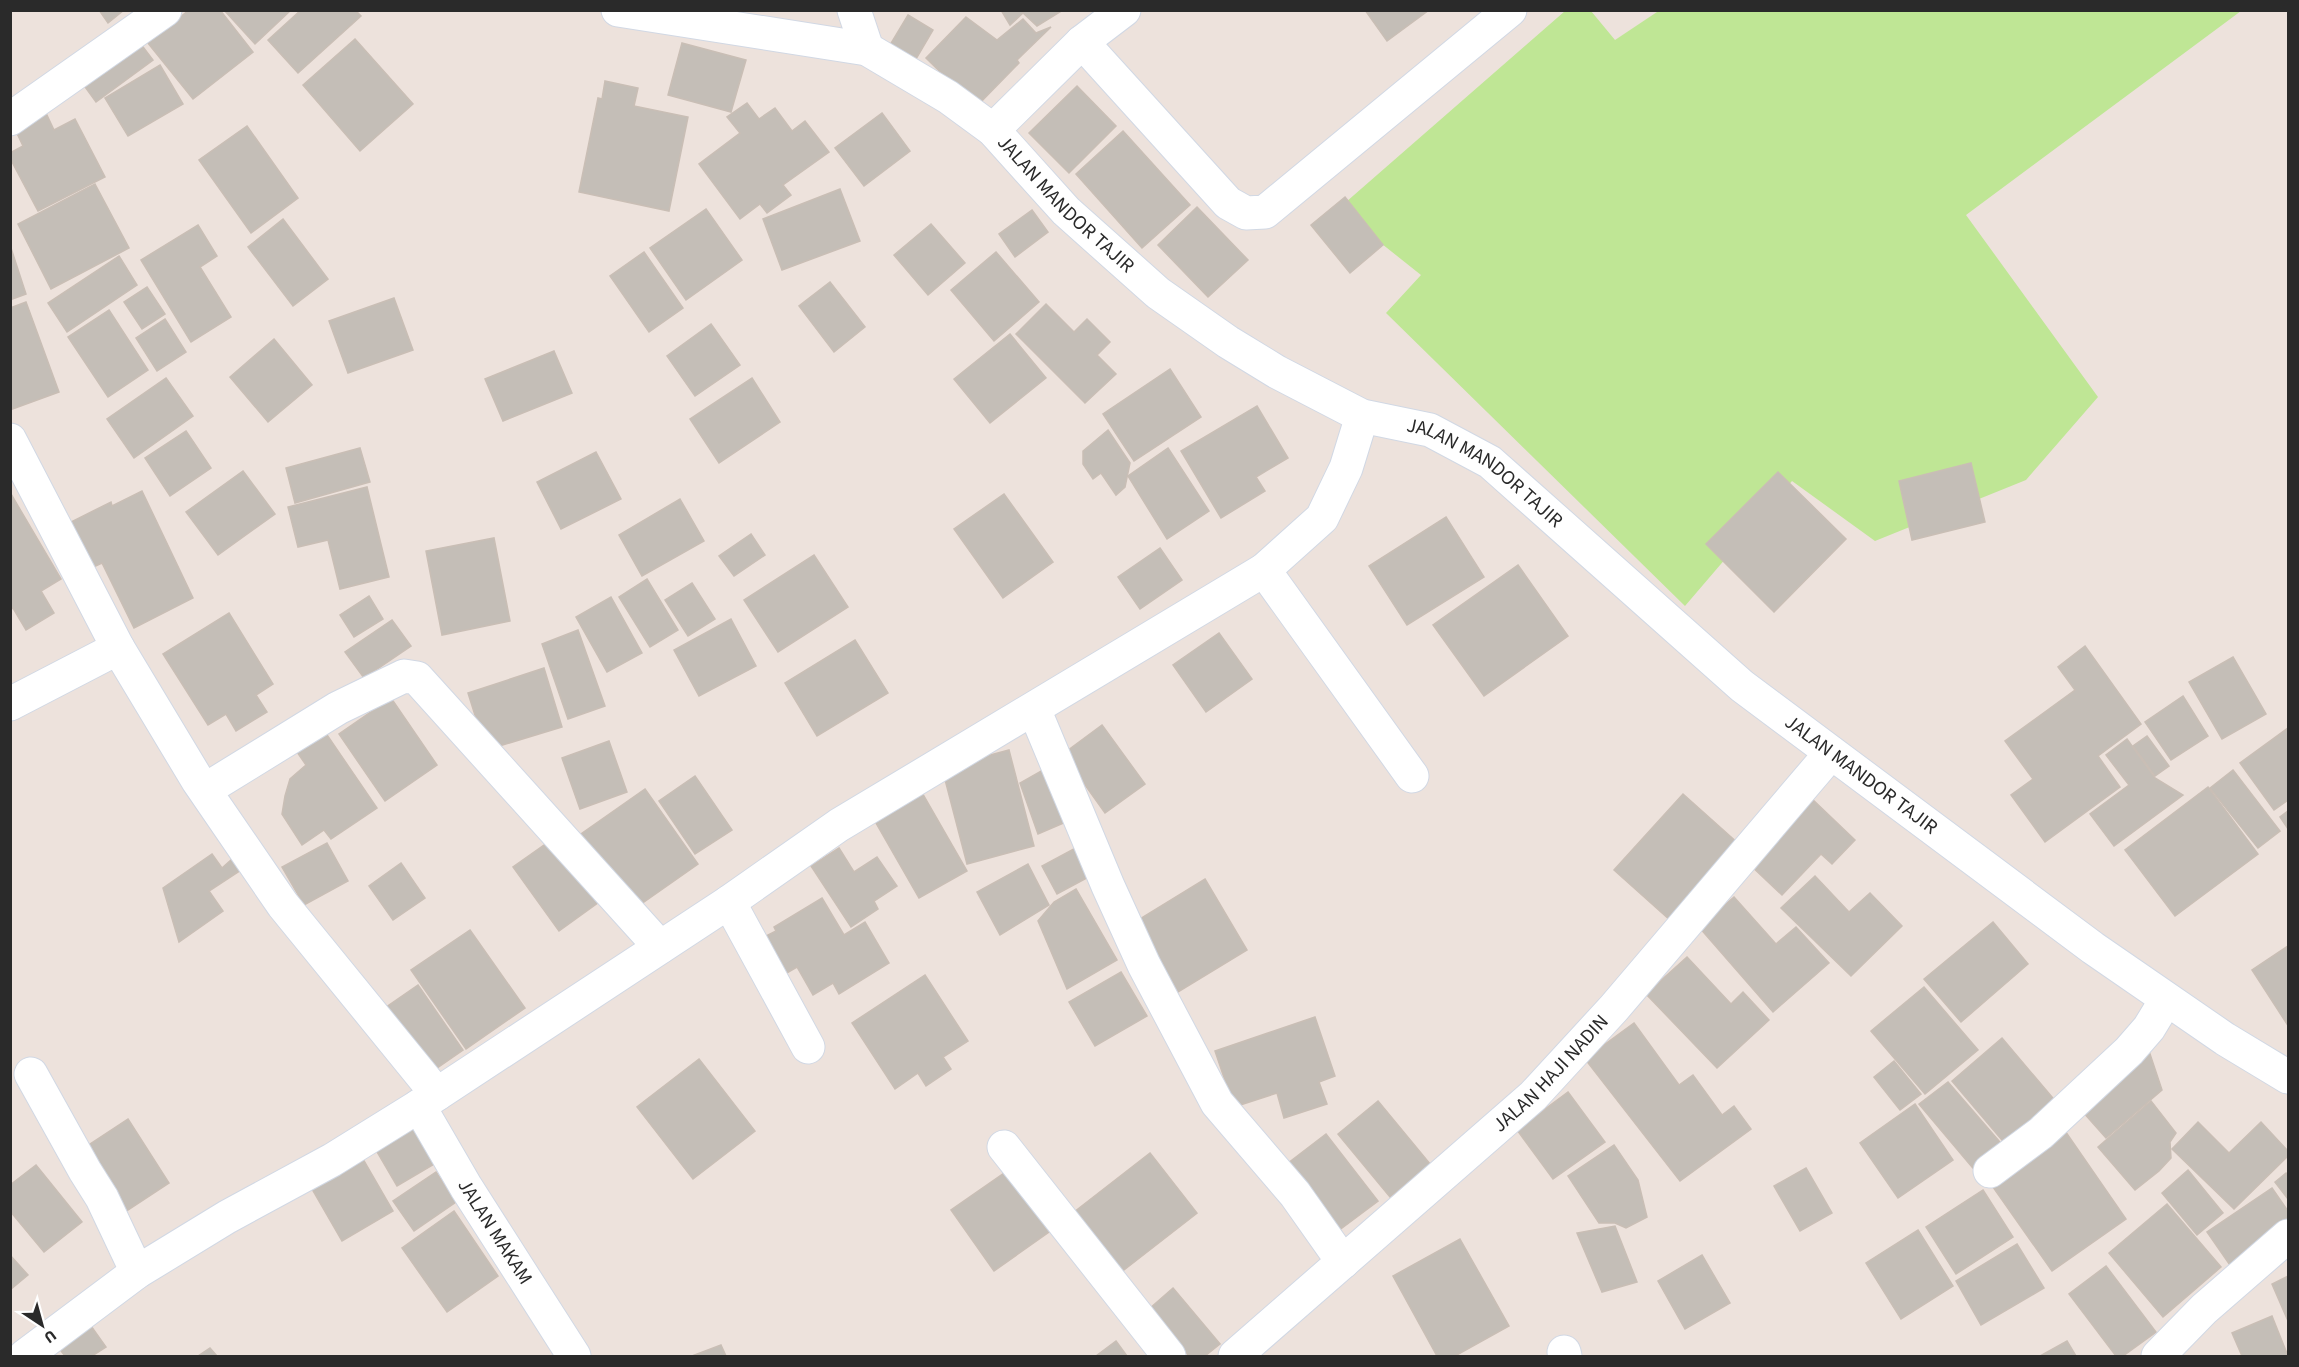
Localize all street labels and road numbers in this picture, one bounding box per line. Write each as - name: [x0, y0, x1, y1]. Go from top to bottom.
- street label: JALAN MANDOR TAJIR: [990, 129, 1140, 279]
- street label: JALAN MANDOR TAJIR: [1404, 412, 1569, 534]
- street label: JALAN MANDOR TAJIR: [1779, 708, 1943, 841]
- street label: JALAN HAJI NADIN: [1487, 1008, 1615, 1139]
- street label: JALAN MAKAM: [450, 1174, 539, 1290]

